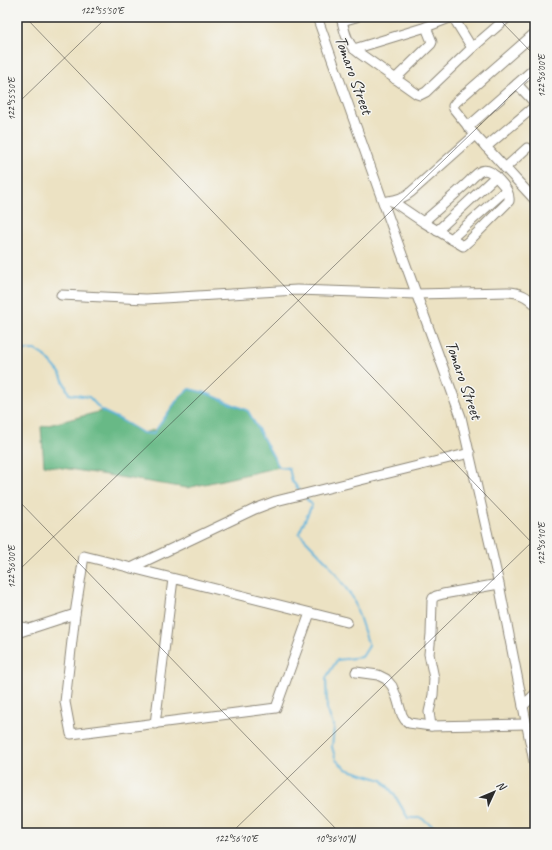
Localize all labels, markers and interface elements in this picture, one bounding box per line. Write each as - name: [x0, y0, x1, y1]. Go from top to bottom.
- text: 122°55'50"E: [80, 4, 125, 17]
- street label: Tomaro Street: [330, 33, 379, 119]
- text: 122°56'00"E: [535, 53, 548, 98]
- text: 122°55'50"E: [5, 76, 18, 121]
- street label: Tomaro Street: [441, 338, 488, 424]
- text: 122°56'10"E: [535, 521, 548, 566]
- text: 122°56'00"E: [5, 544, 18, 589]
- north arrow: [474, 772, 514, 812]
- text: N: [494, 778, 510, 794]
- text: 122°56'10"E: [214, 832, 259, 845]
- text: 10°36'10"N: [315, 832, 357, 845]

